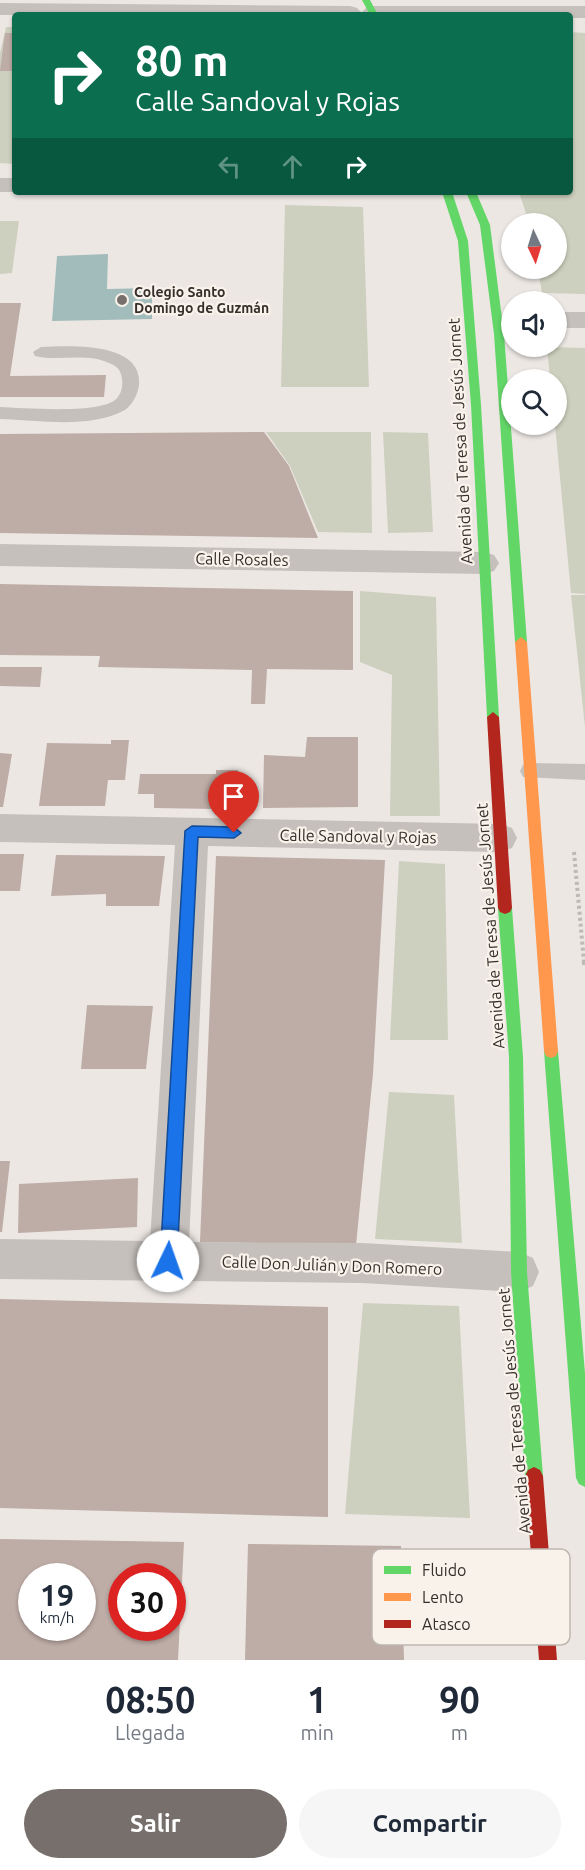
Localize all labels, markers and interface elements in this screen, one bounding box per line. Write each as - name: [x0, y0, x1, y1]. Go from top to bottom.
- icon: right: [36, 36, 114, 114]
- text: 80 m: [135, 37, 229, 84]
- text: Calle Sandoval y Rojas: [135, 86, 400, 116]
- icon: left: [213, 150, 246, 183]
- icon: ahead: [276, 150, 309, 183]
- icon: right: [339, 150, 372, 183]
- north arrow: [501, 213, 567, 279]
- map controls: [501, 213, 567, 435]
- place label: Colegio Santo Domingo de Guzmán: [134, 284, 269, 316]
- button: sound: [501, 291, 567, 357]
- marker: Colegio Santo Domingo de Guzmán: [115, 293, 129, 307]
- street label: Avenida de Teresa de Jesús Jornet: [445, 317, 475, 565]
- button: search: [501, 369, 567, 435]
- street label: Calle Rosales: [195, 549, 289, 569]
- pin: [208, 771, 259, 833]
- icon: arrive: [217, 780, 250, 813]
- street label: Avenida de Teresa de Jesús Jornet: [472, 802, 508, 1050]
- street label: Calle Sandoval y Rojas: [279, 826, 437, 846]
- position arrow: [136, 1229, 200, 1293]
- street label: Calle Don Julián y Don Romero: [221, 1252, 443, 1278]
- street label: Avenida de Teresa de Jesús Jornet: [494, 1287, 534, 1535]
- legend: [372, 1549, 570, 1645]
- text: Fluido: [422, 1561, 466, 1579]
- speed limit sign: 30: [108, 1563, 186, 1641]
- text: 19: [40, 1578, 74, 1612]
- text: Lento: [422, 1588, 464, 1606]
- text: km/h: [40, 1609, 74, 1626]
- text: Atasco: [422, 1615, 471, 1633]
- text: 08:50: [105, 1679, 195, 1720]
- text: 1: [307, 1679, 327, 1720]
- text: 90: [439, 1679, 480, 1720]
- text: Llegada: [115, 1721, 185, 1744]
- text: min: [300, 1721, 334, 1744]
- text: m: [451, 1721, 468, 1744]
- button: Salir: [24, 1789, 287, 1858]
- button: Compartir: [299, 1789, 561, 1858]

